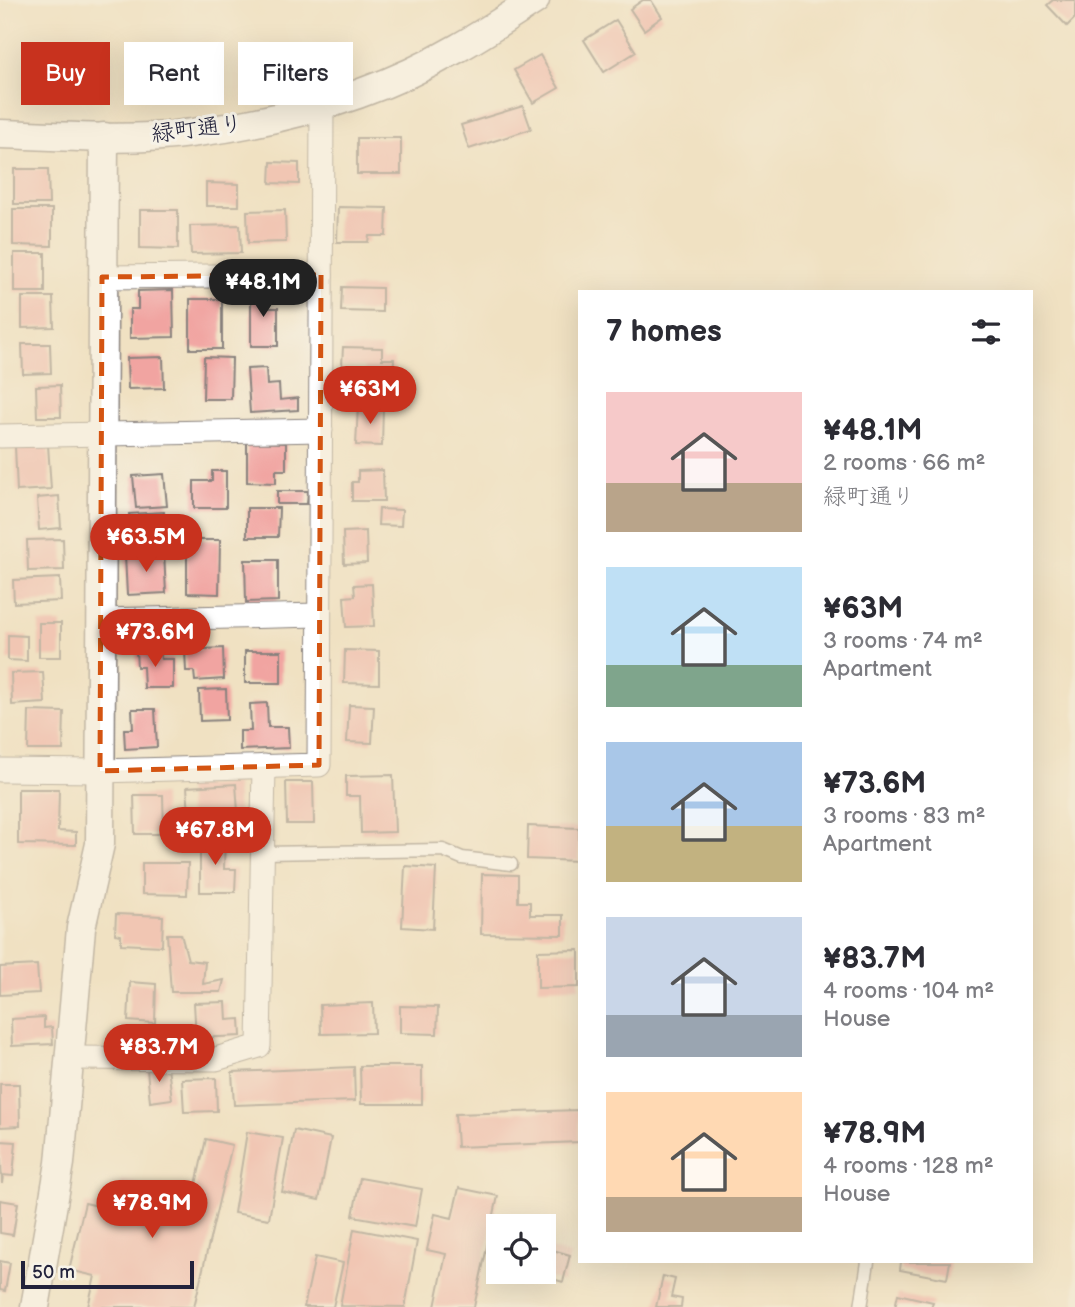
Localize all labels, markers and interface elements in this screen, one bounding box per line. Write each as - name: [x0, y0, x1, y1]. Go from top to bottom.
- chip: Buy: [21, 42, 110, 105]
- chip: Rent: [124, 42, 224, 105]
- chip: Filters: [238, 42, 353, 105]
- street label: 緑町通り: [150, 109, 244, 149]
- pin: ¥48.1M: [206, 260, 320, 319]
- text: ¥48.1M: [225, 268, 301, 296]
- icon: filters: [967, 313, 1005, 351]
- text: 7 homes: [606, 314, 722, 350]
- pin: ¥63M: [329, 366, 411, 426]
- text: ¥63M: [339, 375, 401, 403]
- text: ¥48.1M: [823, 413, 922, 449]
- icon: home: [662, 420, 746, 504]
- text: 2 rooms · 66 m²: [823, 449, 985, 477]
- text: 緑町通り: [823, 483, 915, 511]
- pin: ¥63.5M: [89, 514, 203, 574]
- text: ¥63.5M: [106, 523, 186, 551]
- text: ¥63M: [823, 591, 903, 627]
- icon: home: [662, 595, 746, 679]
- pin: ¥73.6M: [98, 610, 212, 669]
- text: ¥73.6M: [115, 618, 195, 646]
- text: 3 rooms · 74 m²: [823, 627, 983, 655]
- text: Apartment: [823, 655, 932, 683]
- text: ¥73.6M: [823, 766, 926, 802]
- icon: home: [662, 770, 746, 854]
- text: 3 rooms · 83 m²: [823, 802, 985, 830]
- pin: ¥67.8M: [158, 808, 272, 867]
- text: ¥67.8M: [175, 816, 255, 844]
- text: Apartment: [823, 830, 932, 858]
- text: ¥83.7M: [823, 941, 926, 977]
- icon: home: [662, 945, 746, 1029]
- text: 4 rooms · 104 m²: [823, 977, 994, 1005]
- text: House: [823, 1005, 890, 1033]
- pin: ¥83.7M: [102, 1024, 216, 1084]
- text: ¥83.7M: [120, 1033, 198, 1061]
- text: ¥78.9M: [823, 1116, 926, 1152]
- icon: home: [662, 1120, 746, 1204]
- text: 4 rooms · 128 m²: [823, 1152, 994, 1180]
- pin: ¥78.9M: [95, 1180, 209, 1240]
- text: House: [823, 1180, 890, 1208]
- text: ¥78.9M: [112, 1189, 192, 1217]
- map controls: [486, 1214, 556, 1284]
- button: locate: [486, 1214, 556, 1284]
- scale bar: [21, 1258, 194, 1290]
- text: 50 m: [32, 1261, 75, 1284]

